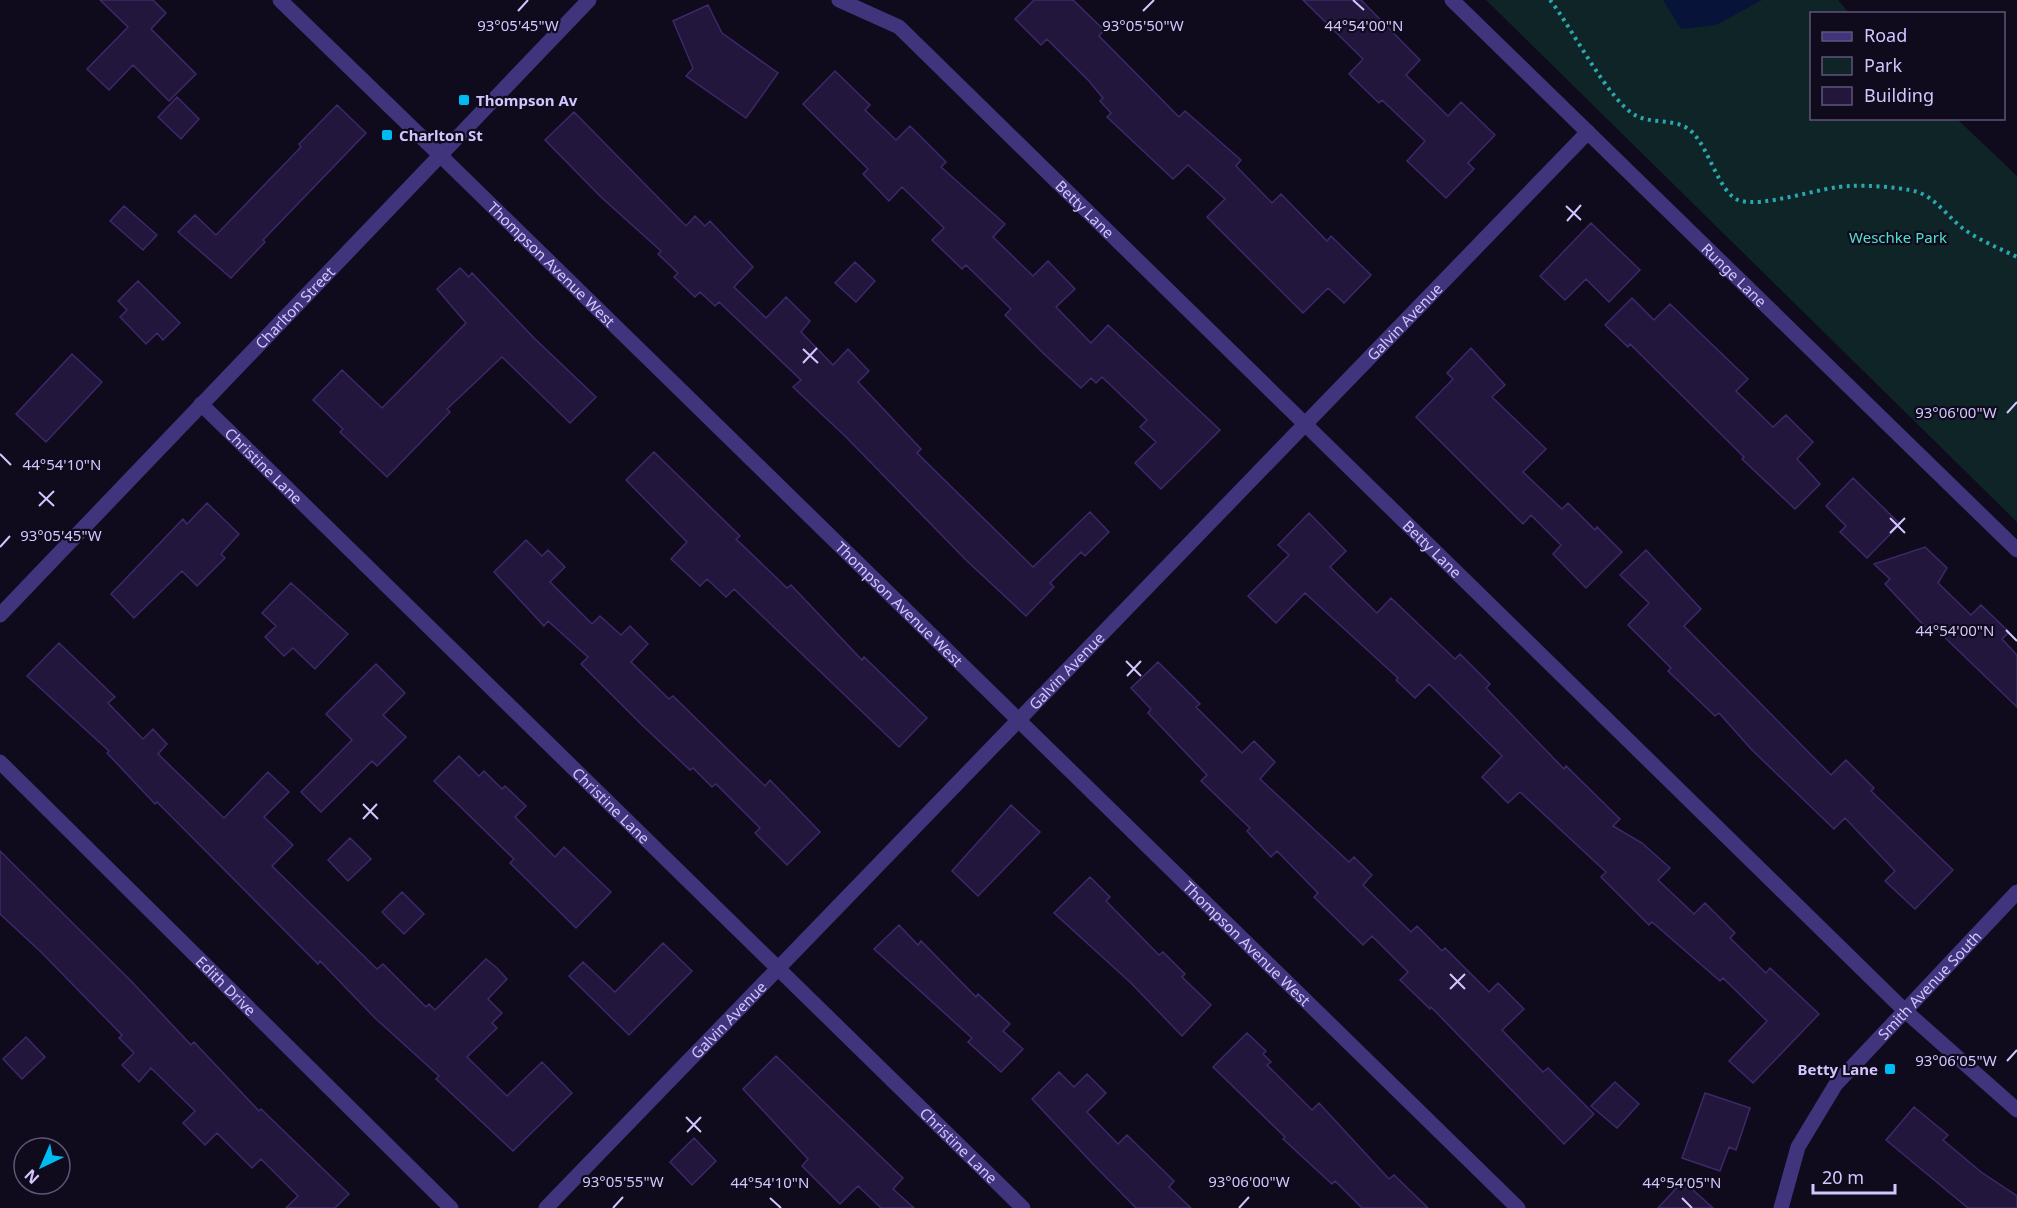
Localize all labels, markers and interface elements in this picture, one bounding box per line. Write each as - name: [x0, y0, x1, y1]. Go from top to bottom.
- legend: [1810, 12, 2005, 120]
- text: 93°05'45"W: [477, 15, 559, 35]
- text: 93°05'50"W: [1102, 15, 1184, 35]
- text: 44°54'00"N: [1325, 15, 1403, 35]
- text: Road: [1864, 23, 1907, 47]
- text: Park: [1864, 53, 1902, 77]
- text: Building: [1864, 83, 1934, 107]
- place label: Thompson Av: [476, 90, 578, 110]
- marker: Thompson Av: [457, 93, 471, 107]
- place label: Charlton St: [399, 125, 483, 145]
- marker: Charlton St: [380, 128, 394, 142]
- street label: Betty Lane: [1051, 176, 1119, 242]
- street label: Thompson Avenue West: [484, 197, 620, 331]
- park label: Weschke Park: [1849, 227, 1947, 247]
- street label: Runge Lane: [1697, 239, 1771, 311]
- street label: Charlton Street: [250, 261, 339, 353]
- street label: Galvin Avenue: [1362, 278, 1447, 365]
- text: 93°06'00"W: [1915, 402, 1997, 422]
- street label: Christine Lane: [221, 423, 307, 508]
- text: 44°54'10"N: [23, 454, 101, 474]
- street label: Betty Lane: [1399, 516, 1466, 582]
- text: 93°05'45"W: [20, 525, 102, 545]
- street label: Thompson Avenue West: [831, 537, 968, 671]
- text: 44°54'00"N: [1916, 620, 1994, 640]
- street label: Galvin Avenue: [1024, 628, 1109, 714]
- street label: Christine Lane: [568, 763, 654, 848]
- street label: Thompson Avenue West: [1179, 876, 1315, 1010]
- street label: Smith Avenue South: [1873, 926, 1986, 1044]
- street label: Edith Drive: [192, 951, 261, 1020]
- street label: Galvin Avenue: [686, 977, 770, 1063]
- text: 93°06'05"W: [1915, 1050, 1997, 1070]
- place label: Betty Lane: [1798, 1059, 1878, 1079]
- marker: Betty Lane: [1883, 1062, 1897, 1076]
- street label: Christine Lane: [916, 1103, 1002, 1188]
- north arrow: [12, 1136, 72, 1196]
- scale bar: [1813, 1157, 1896, 1195]
- text: N: [19, 1164, 44, 1189]
- text: 20 m: [1822, 1165, 1864, 1189]
- text: 93°05'55"W: [582, 1171, 664, 1191]
- text: 93°06'00"W: [1208, 1171, 1290, 1191]
- text: 44°54'10"N: [731, 1172, 809, 1192]
- text: 44°54'05"N: [1643, 1172, 1721, 1192]

